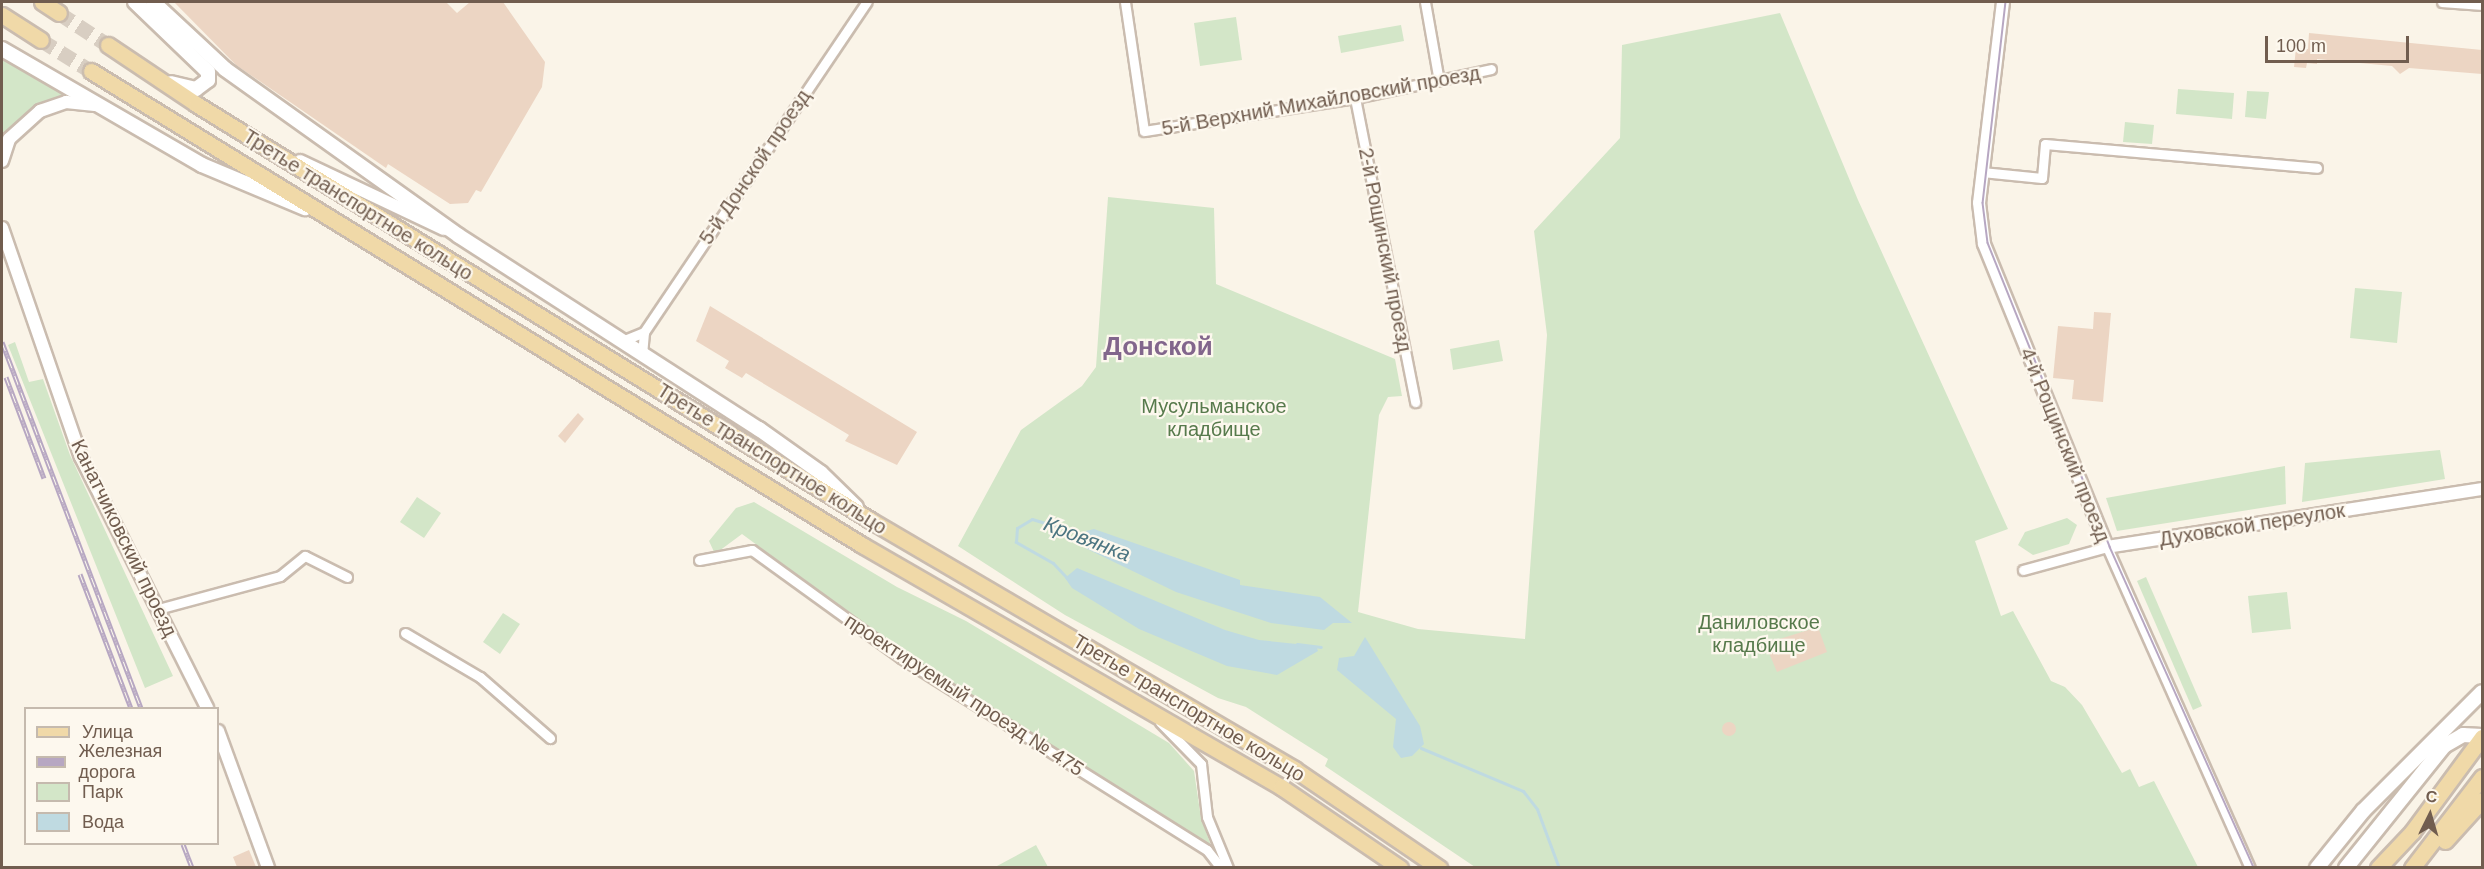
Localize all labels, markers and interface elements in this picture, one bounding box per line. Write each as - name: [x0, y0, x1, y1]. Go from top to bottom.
- scale bar: [2268, 24, 2412, 62]
- text: 100 m: [2276, 36, 2326, 56]
- street label: 5-й Верхний Михайловский проезд: [1160, 61, 1482, 141]
- street label: 5-й Донской проезд: [694, 85, 816, 249]
- street label: Третье транспортное кольцо: [239, 124, 477, 286]
- street label: 2-й Рощинский проезд: [1353, 146, 1417, 354]
- district label: Донской: [1103, 331, 1213, 363]
- street label: 4-й Рощинский проезд: [2015, 344, 2115, 546]
- street label: Третье транспортное кольцо: [653, 378, 891, 540]
- park label: Мусульманское кладбище: [1141, 394, 1287, 441]
- street label: Канатчиковский проезд: [66, 435, 182, 641]
- street label: Духовской переулок: [2158, 498, 2346, 552]
- water label: Кровянка: [1040, 511, 1134, 567]
- street label: проектируемый проезд № 475: [840, 609, 1088, 781]
- park label: Даниловское кладбище: [1698, 610, 1820, 657]
- street label: Третье транспортное кольцо: [1069, 629, 1309, 787]
- legend: [24, 707, 219, 845]
- text: Улица: [82, 722, 133, 742]
- text: Железная дорога: [78, 741, 162, 782]
- text: Парк: [82, 782, 123, 802]
- north arrow: [2400, 785, 2460, 845]
- text: С: [2425, 788, 2438, 806]
- text: Вода: [82, 812, 124, 832]

